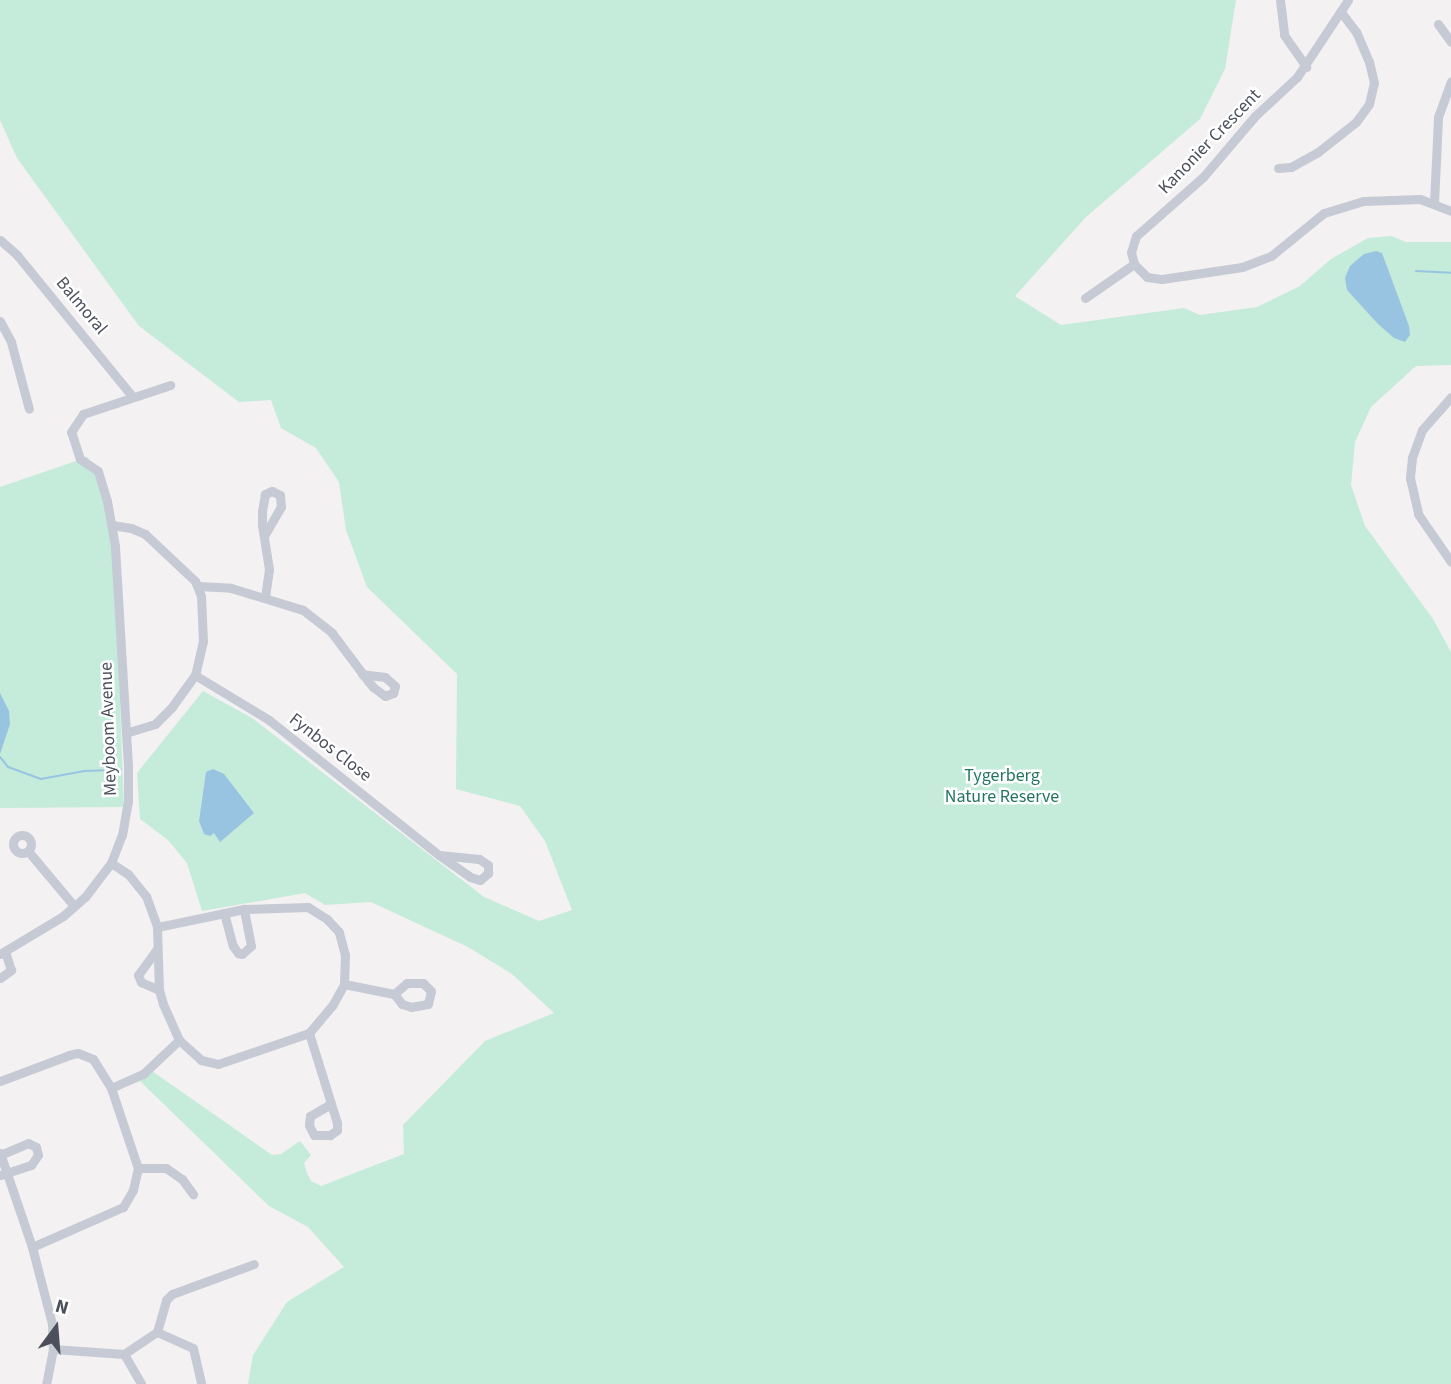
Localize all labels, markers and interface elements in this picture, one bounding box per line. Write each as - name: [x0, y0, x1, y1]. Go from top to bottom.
- street label: Kanonier Crescent: [1154, 85, 1266, 199]
- street label: Balmoral: [51, 273, 111, 339]
- street label: Meyboom Avenue: [96, 662, 122, 796]
- street label: Fynbos Close: [284, 709, 376, 787]
- park label: Tygerberg Nature Reserve: [945, 766, 1059, 808]
- north arrow: [21, 1293, 91, 1363]
- text: N: [52, 1293, 72, 1322]

